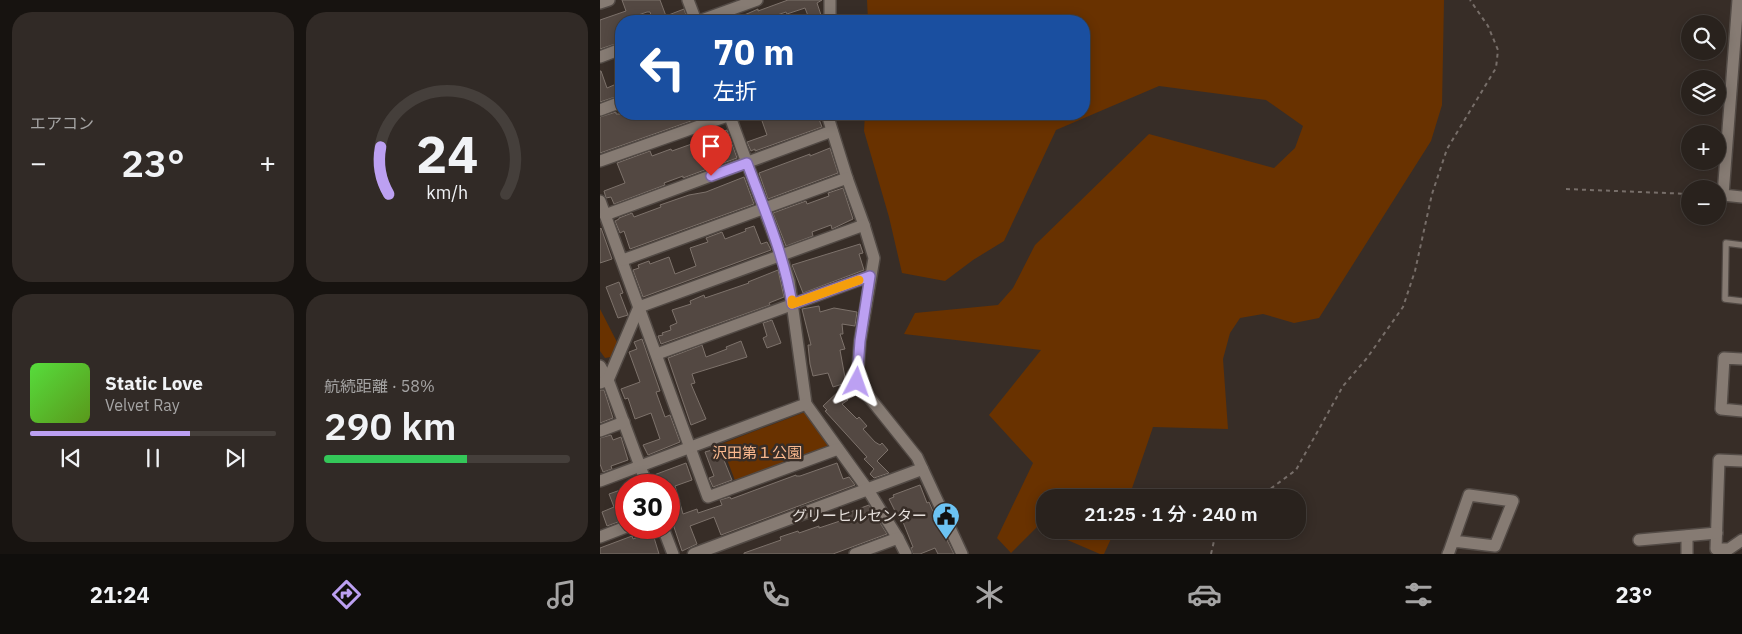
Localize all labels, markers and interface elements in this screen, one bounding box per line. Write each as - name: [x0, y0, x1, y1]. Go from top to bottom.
- map controls: [1681, 15, 1726, 225]
- button: search: [1681, 15, 1726, 60]
- text: 70 m: [713, 29, 795, 75]
- icon: left: [630, 35, 695, 100]
- button: layers: [1681, 70, 1726, 115]
- text: 左折: [713, 76, 757, 105]
- text: エアコン: [30, 113, 94, 133]
- text: 24: [416, 120, 478, 187]
- pin: [690, 125, 732, 176]
- button: +: [1681, 125, 1726, 170]
- icon: arrive: [697, 132, 725, 160]
- text: 23°: [121, 138, 185, 187]
- text: −: [30, 144, 47, 181]
- text: +: [259, 144, 276, 181]
- button: −: [1681, 180, 1726, 225]
- text: km/h: [426, 181, 468, 204]
- position arrow: [830, 355, 882, 407]
- text: Static Love: [105, 371, 203, 395]
- text: 航続距離 · 58%: [324, 376, 435, 396]
- text: Velvet Ray: [105, 395, 180, 415]
- text: 290 km: [324, 401, 456, 450]
- park label: 沢田第１公園: [712, 443, 802, 462]
- icon: previous: [57, 444, 85, 472]
- icon: pause: [139, 444, 167, 472]
- icon: next: [221, 444, 249, 472]
- speed limit sign: 30: [615, 474, 680, 539]
- public building icon: グリーヒルセンター: [931, 501, 961, 540]
- text: 21:25 · 1 分 · 240 m: [1084, 502, 1258, 526]
- place label: グリーヒルセンター: [792, 506, 927, 525]
- icon: directions: [329, 577, 364, 612]
- icon: music: [544, 577, 579, 612]
- icon: phone: [758, 577, 793, 612]
- icon: climate: [972, 577, 1007, 612]
- icon: car: [1187, 577, 1222, 612]
- icon: filters: [1401, 577, 1436, 612]
- text: 21:24: [90, 580, 150, 609]
- text: 23°: [1615, 580, 1652, 609]

